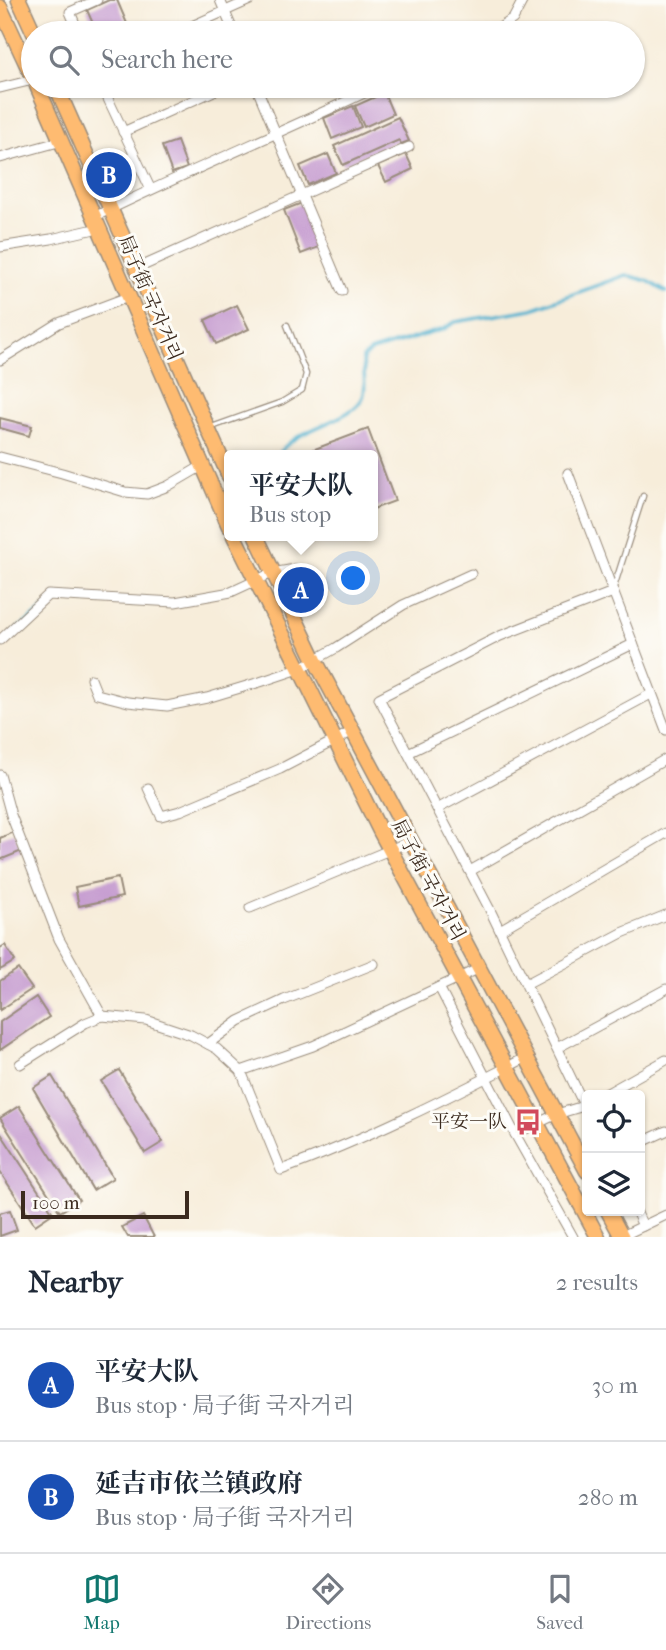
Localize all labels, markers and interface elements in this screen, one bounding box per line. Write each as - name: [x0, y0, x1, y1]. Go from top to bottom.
- search box: [21, 21, 645, 98]
- icon: search: [45, 41, 83, 79]
- text: Search here: [101, 44, 233, 75]
- pin: B: [86, 149, 132, 201]
- street label: 局子街 국자거리: [114, 232, 186, 364]
- popup: [224, 450, 378, 541]
- text: 平安大队: [249, 470, 353, 501]
- text: Bus stop: [249, 501, 331, 528]
- your location: [336, 561, 370, 595]
- pin: A: [278, 564, 324, 616]
- street label: 局子街 국자거리: [387, 815, 469, 945]
- map controls: [582, 1090, 645, 1216]
- button: locate: [582, 1090, 645, 1153]
- bus stop icon: 平安一队: [513, 1107, 543, 1137]
- place label: 平安一队: [431, 1111, 507, 1133]
- button: layers: [582, 1153, 645, 1216]
- scale bar: [21, 1188, 189, 1220]
- text: 100 m: [32, 1192, 80, 1214]
- text: Nearby: [28, 1265, 123, 1300]
- text: 2 results: [556, 1269, 638, 1296]
- text: 平安大队: [95, 1356, 199, 1387]
- text: A: [44, 1372, 58, 1399]
- text: 30 m: [592, 1372, 638, 1399]
- text: Bus stop · 局子街 국자거리: [95, 1392, 355, 1419]
- text: 延吉市依兰镇政府: [95, 1468, 303, 1499]
- text: B: [44, 1484, 58, 1511]
- text: 280 m: [578, 1484, 638, 1511]
- text: Bus stop · 局子街 국자거리: [95, 1504, 355, 1531]
- tab: Map: [83, 1570, 121, 1634]
- tab: Directions: [286, 1570, 371, 1634]
- tab: Saved: [536, 1570, 583, 1634]

